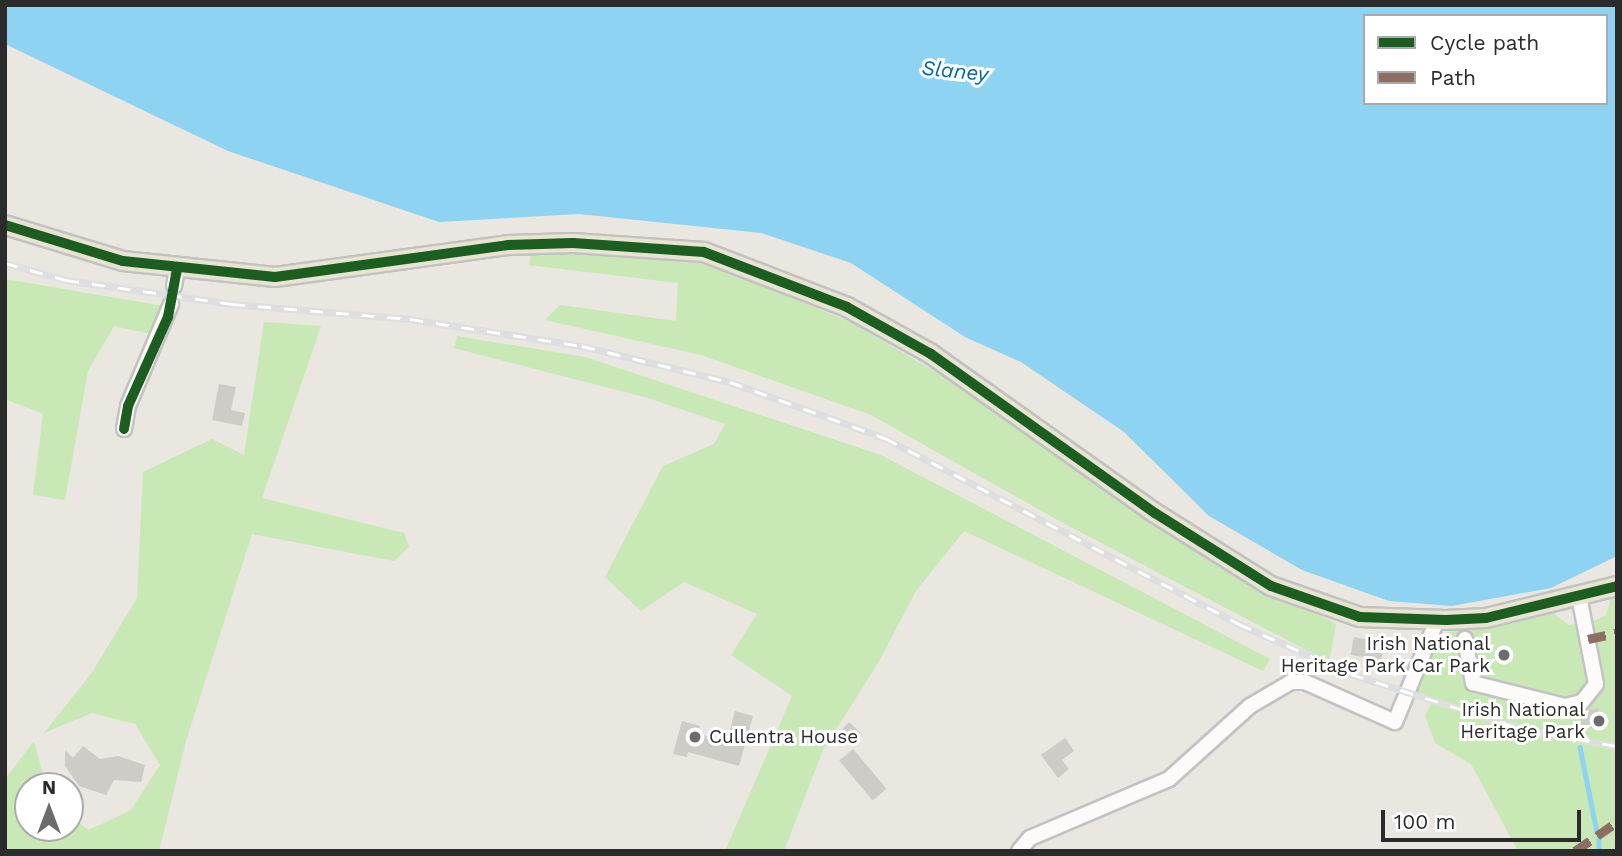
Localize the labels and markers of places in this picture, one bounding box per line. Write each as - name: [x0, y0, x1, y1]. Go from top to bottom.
- place label: Irish National Heritage Park Car Park: [1280, 633, 1490, 677]
- marker: Irish National Heritage Park Car Park: [1496, 647, 1512, 663]
- place label: Irish National Heritage Park: [1460, 699, 1585, 743]
- marker: Irish National Heritage Park: [1591, 713, 1607, 729]
- place label: Cullentra House: [709, 726, 859, 748]
- marker: Cullentra House: [687, 729, 703, 745]

